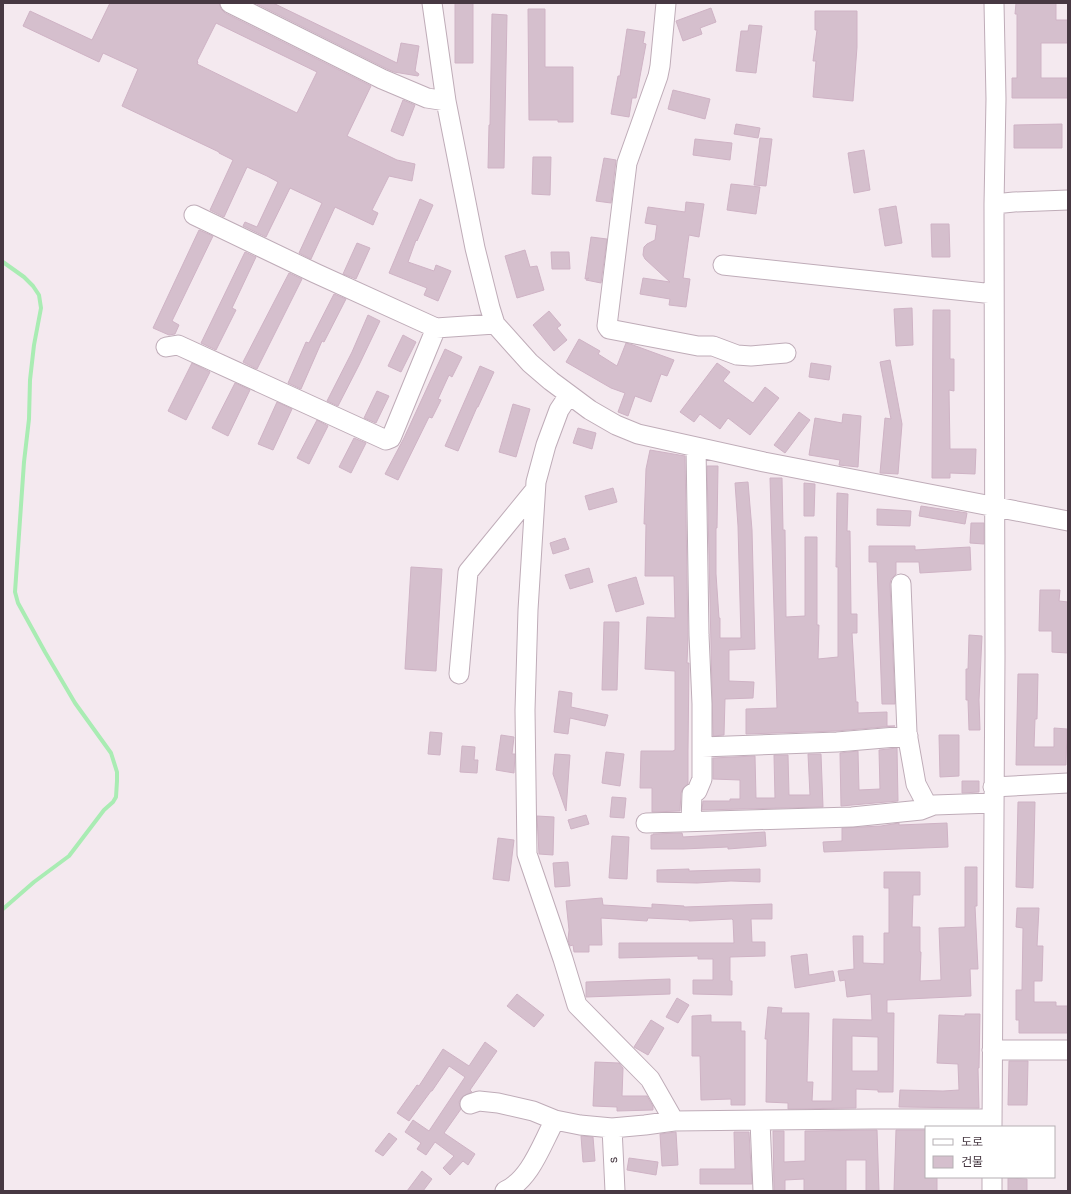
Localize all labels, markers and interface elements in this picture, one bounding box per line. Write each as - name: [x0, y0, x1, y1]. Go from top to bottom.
- legend: [925, 1126, 1055, 1178]
- text: 도로: [961, 1134, 983, 1149]
- text: 건물: [961, 1154, 983, 1169]
- street label: s: [605, 1156, 620, 1164]

